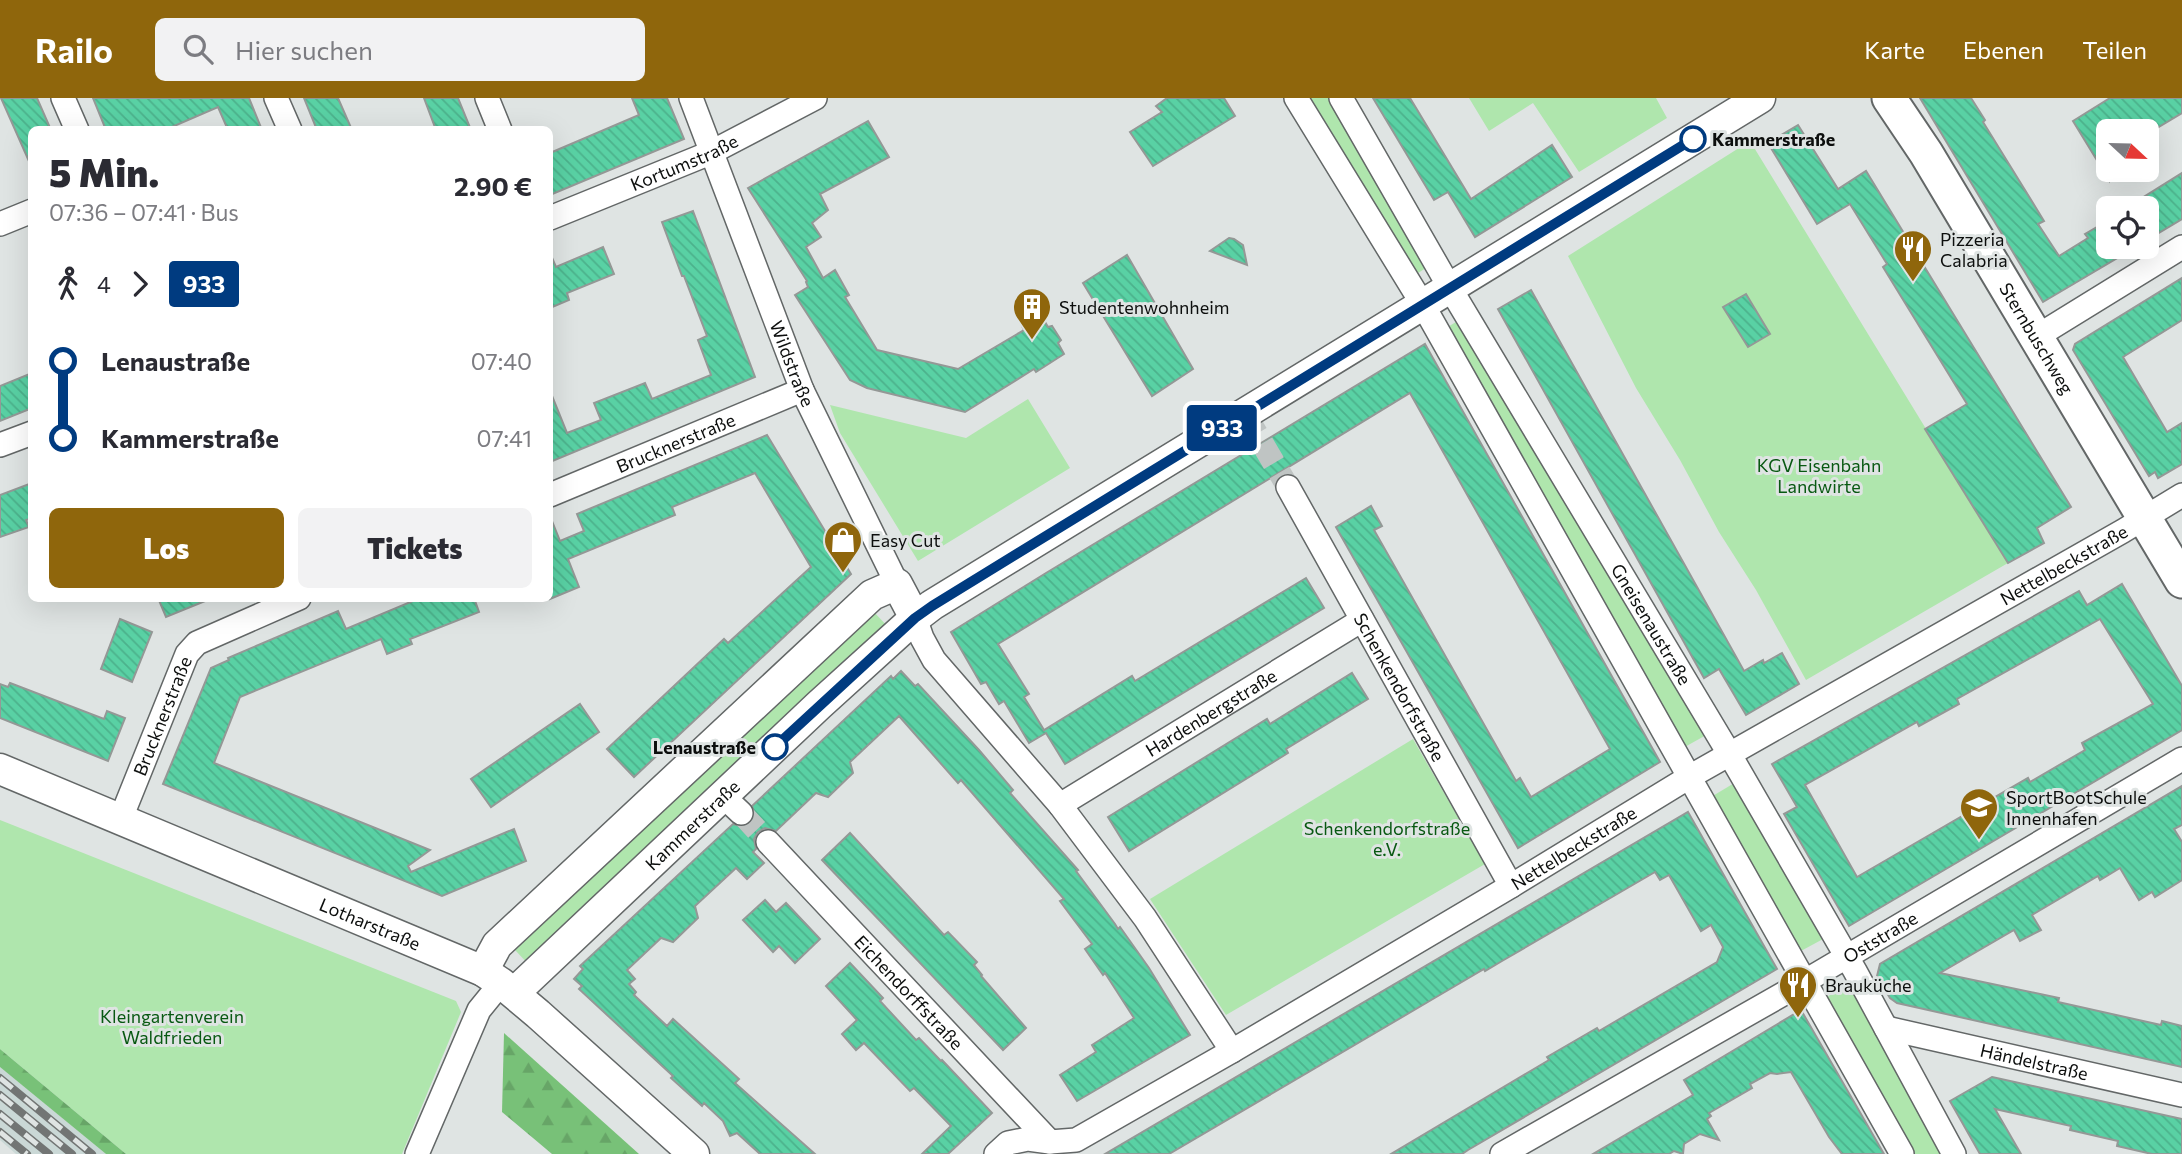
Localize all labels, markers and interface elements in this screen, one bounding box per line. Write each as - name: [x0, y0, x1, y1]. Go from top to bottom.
- search box: [155, 18, 645, 81]
- text: Railo: [35, 29, 113, 70]
- icon: search: [179, 30, 217, 68]
- text: Hier suchen: [235, 34, 373, 65]
- text: Karte: [1864, 35, 1925, 64]
- text: Ebenen: [1963, 35, 2044, 64]
- text: Teilen: [2082, 35, 2147, 64]
- north arrow: [2096, 119, 2160, 182]
- map controls: [2096, 119, 2159, 259]
- marker: Kammerstraße: [1680, 126, 1706, 152]
- place label: Kammerstraße: [1712, 128, 1835, 150]
- street label: Kortumstraße: [627, 129, 742, 195]
- text: 5 Min.: [49, 148, 159, 195]
- text: 2.90 €: [454, 170, 532, 201]
- button: locate: [2096, 196, 2159, 259]
- text: 07:36 – 07:41 · Bus: [49, 198, 239, 226]
- restaurant icon: Pizzeria Calabria: [1892, 228, 1934, 283]
- place label: Pizzeria Calabria: [1940, 228, 2008, 271]
- icon: walk: [49, 265, 87, 303]
- icon: forward: [121, 265, 159, 303]
- text: 933: [183, 269, 225, 298]
- text: 4: [97, 270, 111, 298]
- street label: Sternbuschweg: [1995, 278, 2079, 398]
- building icon: Studentenwohnheim: [1011, 286, 1053, 341]
- place label: Studentenwohnheim: [1059, 296, 1229, 318]
- street label: Wildstraße: [766, 317, 819, 410]
- text: Lenaustraße: [101, 345, 250, 376]
- text: 07:40: [471, 347, 532, 375]
- line badge: 933: [1182, 405, 1262, 451]
- street label: Brucknerstraße: [613, 408, 738, 477]
- text: 933: [1201, 413, 1243, 442]
- text: Kammerstraße: [101, 422, 279, 453]
- text: 07:41: [477, 424, 532, 452]
- park label: KGV Eisenbahn Landwirte: [1757, 454, 1881, 497]
- button: Los: [49, 508, 284, 588]
- button: Tickets: [298, 508, 532, 588]
- shop icon: Easy Cut: [822, 519, 864, 574]
- street label: Nettelbeckstraße: [1996, 520, 2131, 610]
- place label: Easy Cut: [870, 529, 941, 551]
- street label: Gneisenaustraße: [1607, 560, 1696, 689]
- street label: Schenkendorfstraße: [1350, 609, 1450, 765]
- street label: Brucknerstraße: [128, 653, 196, 779]
- street label: Hardenbergstraße: [1141, 664, 1280, 761]
- marker: Lenaustraße: [762, 734, 788, 760]
- place label: Lenaustraße: [653, 736, 756, 758]
- street label: Kammerstraße: [640, 775, 744, 875]
- school or university icon: SportBootSchule Innenhafen: [1958, 786, 2000, 841]
- place label: SportBootSchule Innenhafen: [2006, 786, 2147, 829]
- street label: Nettelbeckstraße: [1507, 801, 1640, 894]
- park label: Schenkendorfstraße e.V.: [1304, 817, 1470, 860]
- street label: Lotharstraße: [316, 893, 424, 955]
- street label: Oststraße: [1839, 907, 1921, 967]
- street label: Eichendorffstraße: [850, 930, 968, 1054]
- restaurant icon: Brauküche: [1777, 964, 1819, 1019]
- place label: Brauküche: [1825, 974, 1912, 996]
- park label: Kleingartenverein Waldfrieden: [100, 1005, 244, 1048]
- street label: Händelstraße: [1978, 1039, 2090, 1084]

